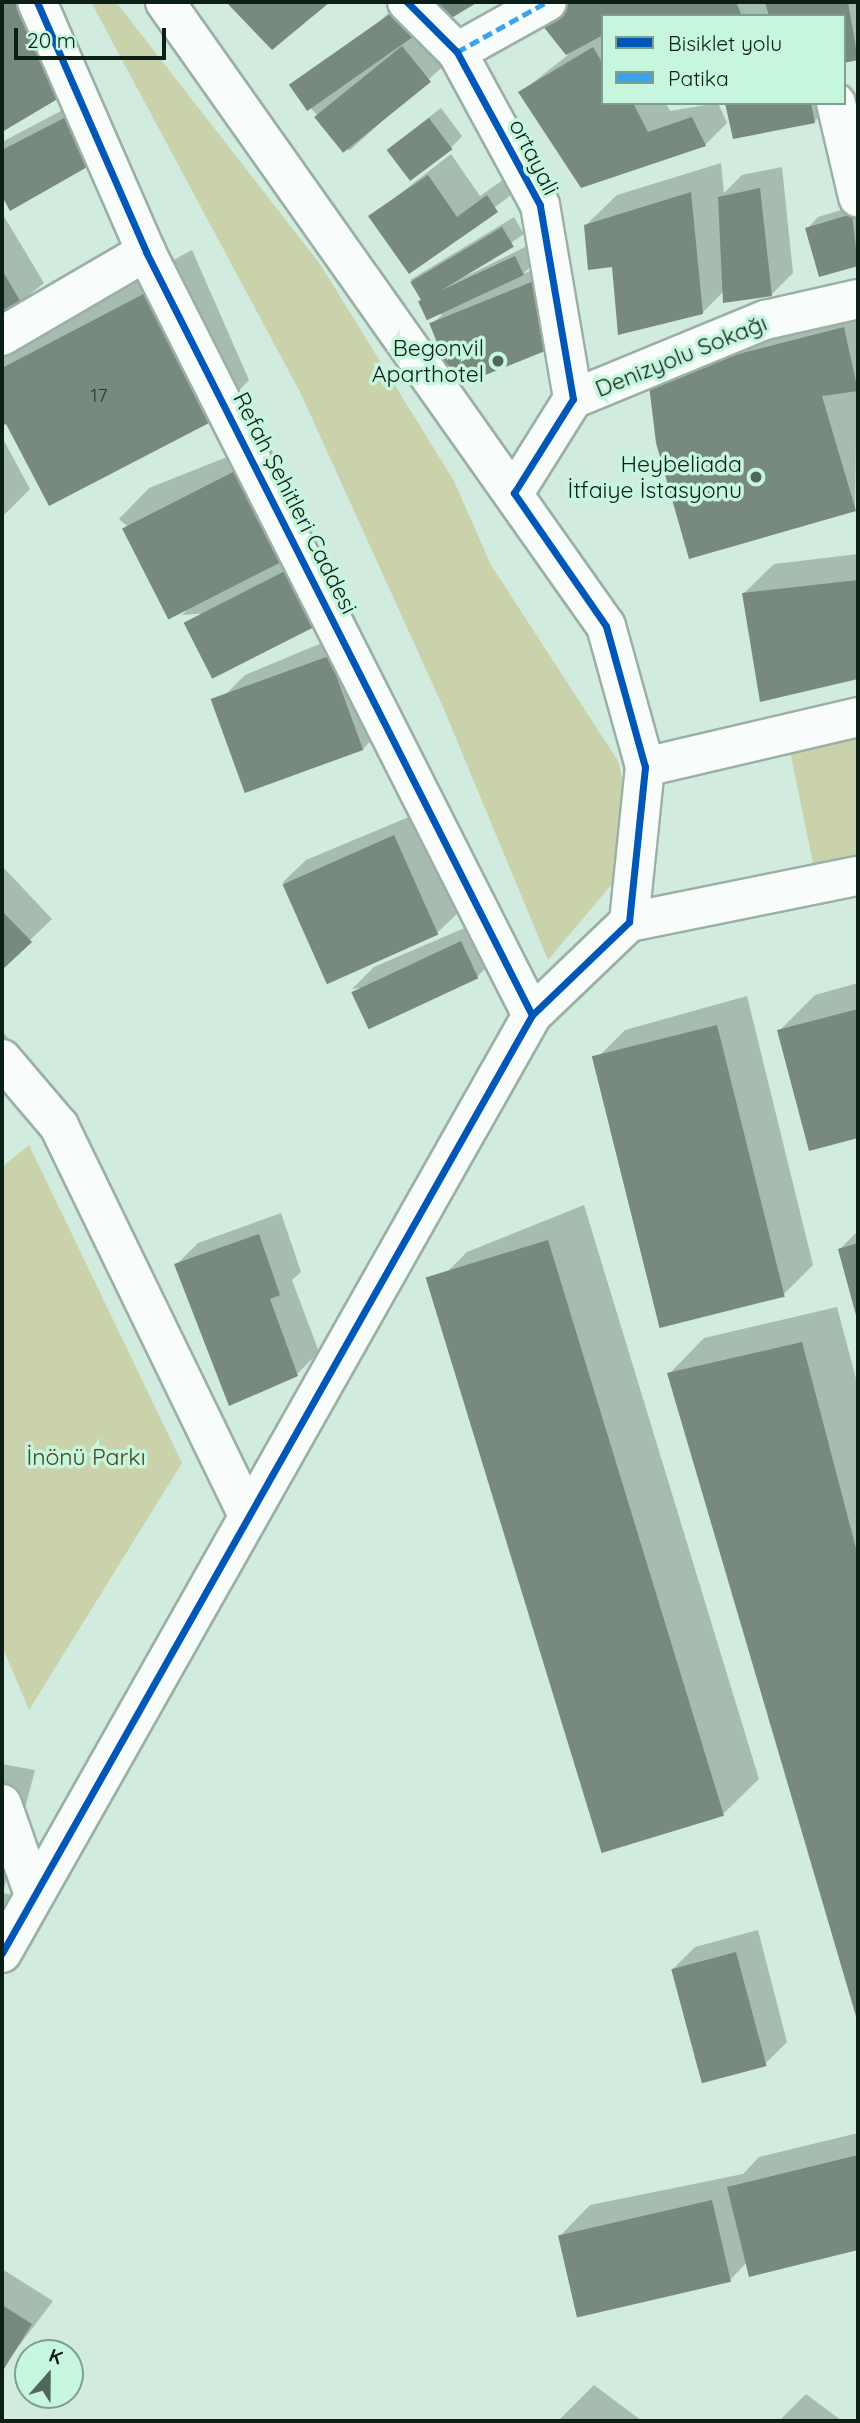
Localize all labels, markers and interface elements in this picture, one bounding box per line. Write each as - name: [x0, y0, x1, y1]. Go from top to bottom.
- scale bar: [18, 14, 170, 58]
- legend: [601, 14, 846, 105]
- text: 20 m: [27, 27, 76, 53]
- text: Bisiklet yolu: [668, 30, 782, 56]
- text: Patika: [668, 65, 729, 91]
- street label: ortayali: [503, 114, 565, 200]
- street label: Denizyolu Sokağı: [591, 309, 771, 403]
- place label: Begonvil Aparthotel: [372, 334, 484, 388]
- marker: Begonvil Aparthotel: [490, 353, 506, 369]
- house number: 17: [91, 385, 107, 407]
- street label: Refah Şehitleri Caddesi: [227, 387, 363, 619]
- place label: Heybeliada İtfaiye İstasyonu: [567, 450, 742, 504]
- marker: Heybeliada İtfaiye İstasyonu: [748, 469, 764, 485]
- park label: İnönü Parkı: [26, 1443, 146, 1471]
- north arrow: [14, 2339, 84, 2409]
- text: K: [46, 2343, 66, 2370]

